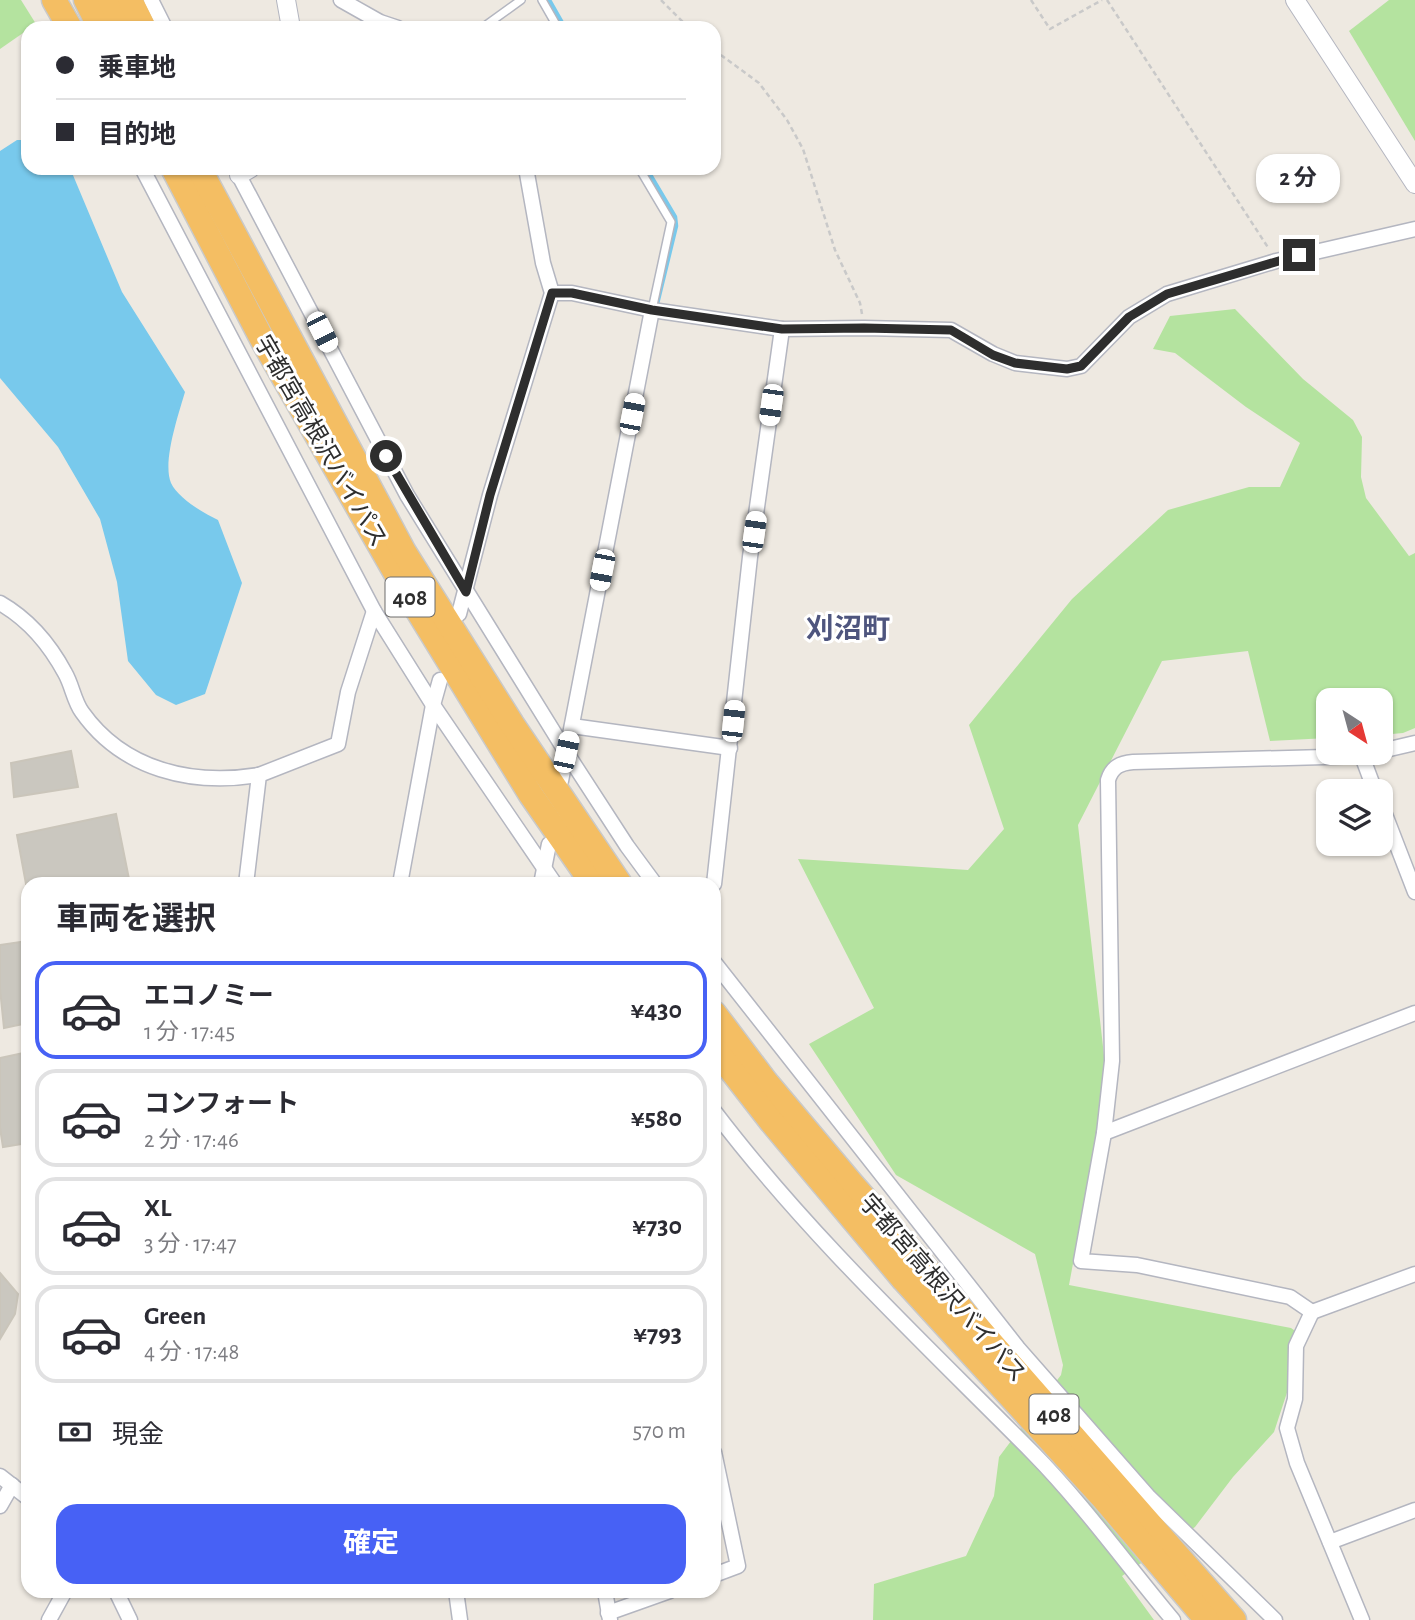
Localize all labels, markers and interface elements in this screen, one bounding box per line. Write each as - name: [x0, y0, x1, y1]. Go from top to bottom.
- text: 乗車地: [98, 55, 176, 81]
- text: 目的地: [98, 122, 176, 148]
- callout: 2 分: [1257, 154, 1341, 202]
- text: 2 分: [1279, 167, 1317, 190]
- route end: [1283, 239, 1315, 271]
- car: [304, 309, 341, 355]
- street label: 宇都宮高根沢バイパス: [250, 331, 392, 551]
- car: [758, 383, 785, 427]
- car: [618, 391, 647, 437]
- route start: [370, 440, 402, 472]
- car: [741, 510, 768, 554]
- car: [588, 547, 617, 593]
- road number: 408: [386, 578, 434, 617]
- district label: 刈沼町: [806, 614, 890, 644]
- north arrow: [1316, 688, 1393, 765]
- map controls: [1316, 688, 1393, 856]
- car: [721, 699, 746, 743]
- car: [552, 729, 581, 775]
- button: layers: [1316, 779, 1393, 856]
- text: 車両を選択: [56, 903, 216, 935]
- icon: car: [60, 979, 123, 1042]
- text: エコノミー: [144, 983, 274, 1009]
- text: ¥430: [630, 997, 682, 1023]
- text: 1 分 · 17:45: [144, 1021, 235, 1044]
- icon: car: [60, 1087, 123, 1150]
- text: コンフォート: [144, 1091, 299, 1117]
- text: ¥580: [631, 1105, 682, 1131]
- text: 2 分 · 17:46: [144, 1129, 239, 1152]
- street label: 宇都宮高根沢バイパス: [855, 1189, 1031, 1387]
- icon: car: [60, 1195, 123, 1258]
- text: XL: [144, 1195, 171, 1221]
- text: ¥730: [632, 1213, 682, 1239]
- text: 3 分 · 17:47: [144, 1233, 237, 1256]
- icon: car: [60, 1303, 123, 1366]
- text: Green: [144, 1303, 206, 1329]
- text: ¥793: [633, 1321, 682, 1347]
- text: 4 分 · 17:48: [144, 1341, 239, 1364]
- road number: 408: [1030, 1394, 1078, 1434]
- icon: cash: [56, 1413, 94, 1451]
- text: 570 m: [632, 1420, 686, 1443]
- text: 現金: [112, 1422, 164, 1448]
- button: 確定: [56, 1504, 686, 1584]

